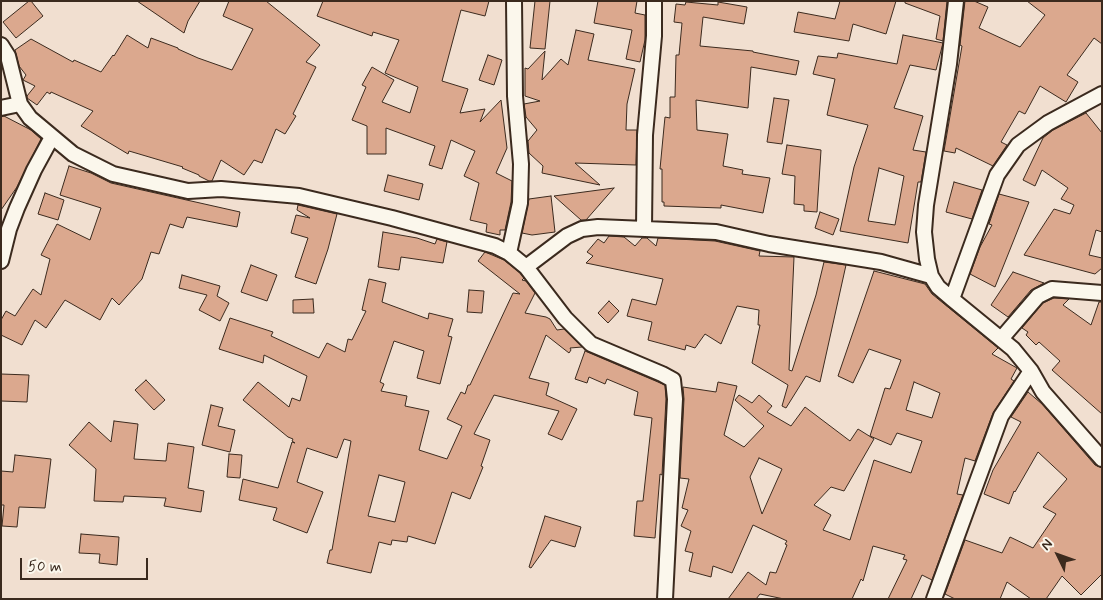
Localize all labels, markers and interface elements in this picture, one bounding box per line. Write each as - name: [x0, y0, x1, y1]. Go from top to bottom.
- north arrow: [1033, 530, 1083, 580]
- text: N: [1037, 535, 1057, 554]
- scale bar: [22, 548, 150, 580]
- text: 50 m: [28, 557, 62, 577]

